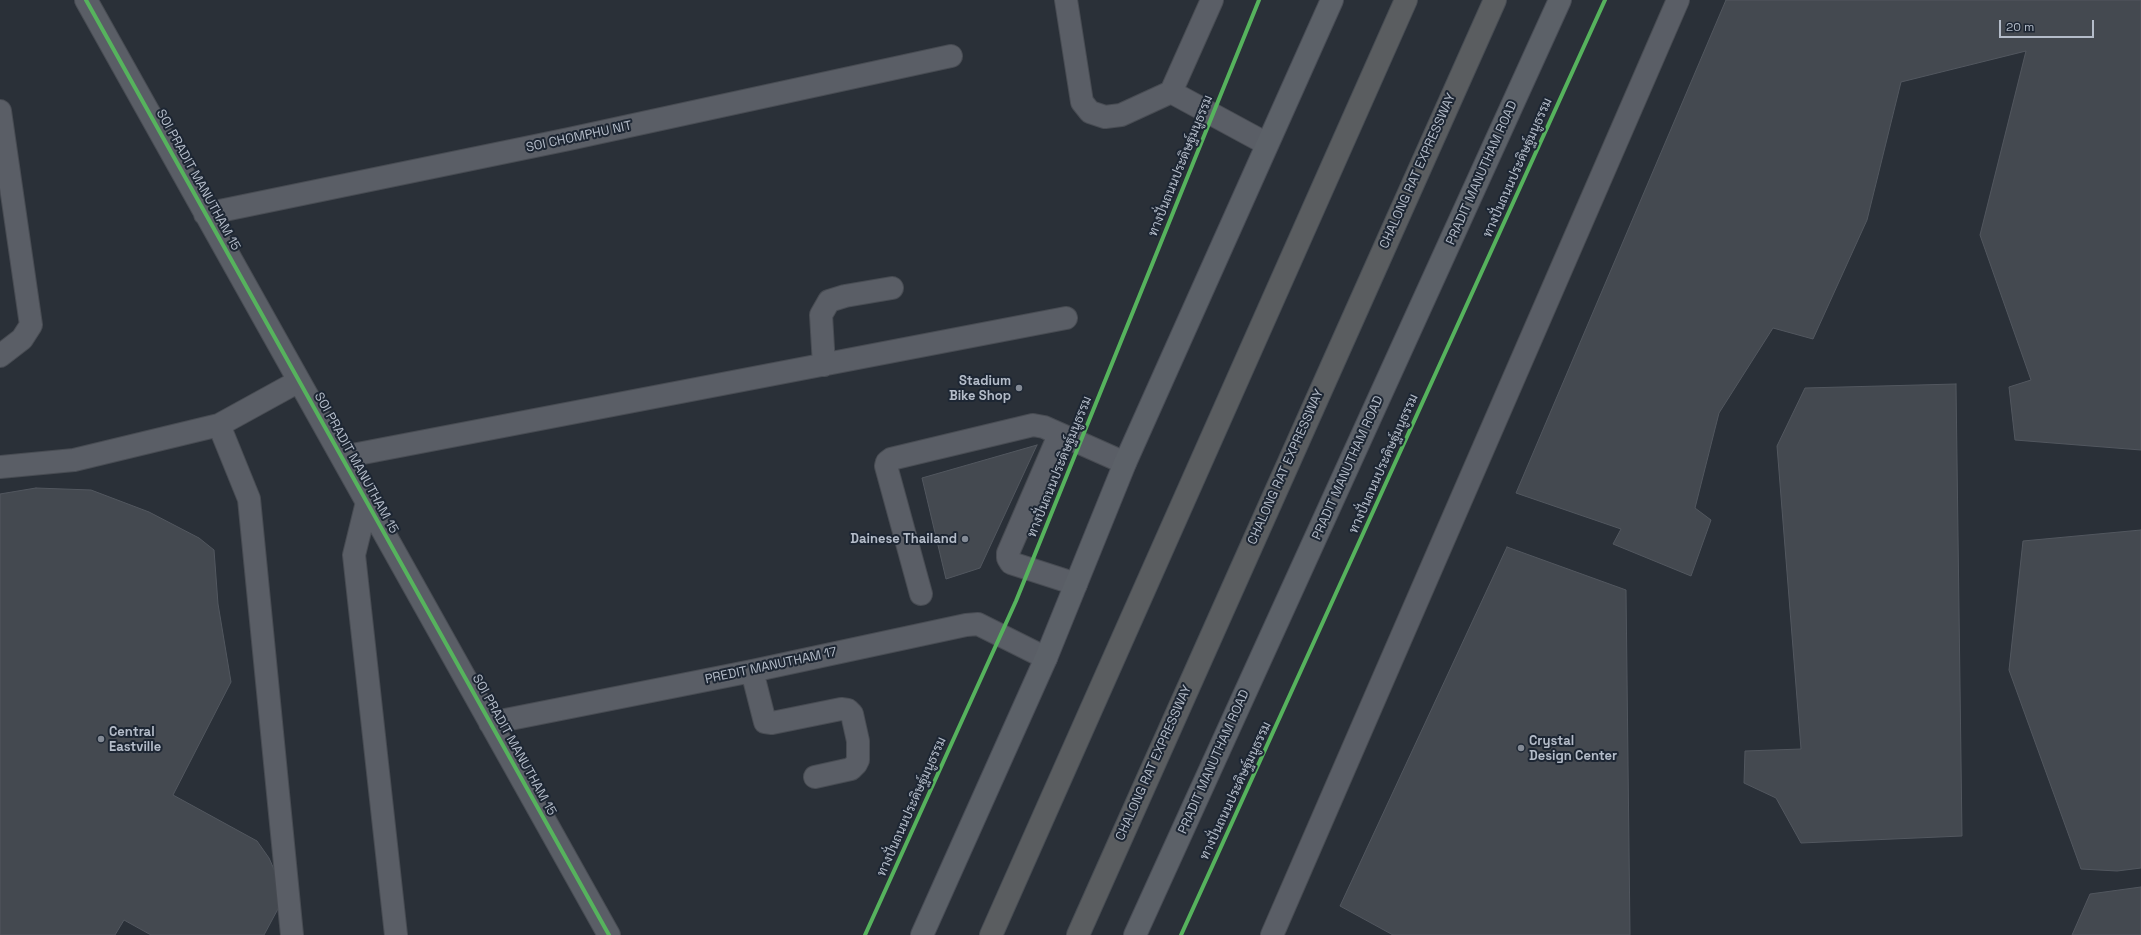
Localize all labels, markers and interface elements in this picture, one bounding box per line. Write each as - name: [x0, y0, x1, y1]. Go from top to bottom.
- scale bar: [2001, 12, 2096, 38]
- text: 20 m: [2006, 19, 2034, 35]
- street label: CHALONG RAT EXPRESSWAY: [1377, 91, 1459, 251]
- street label: ทางปั่นถนนประดิษฐ์มนูธรรม: [1146, 93, 1216, 239]
- street label: ทางปั่นถนนประดิษฐ์มนูธรรม: [1480, 96, 1556, 240]
- street label: PRADIT MANUTHAM ROAD: [1443, 98, 1521, 248]
- street label: SOI PRADIT MANUTHAM 15: [153, 107, 243, 253]
- street label: SOI CHOMPHU NIT: [525, 118, 633, 156]
- place label: Stadium Bike Shop: [949, 373, 1011, 404]
- marker: Stadium Bike Shop: [1014, 383, 1024, 393]
- street label: CHALONG RAT EXPRESSWAY: [1245, 387, 1327, 547]
- street label: SOI PRADIT MANUTHAM 15: [311, 390, 401, 536]
- street label: ทางปั่นถนนประดิษฐ์มนูธรรม: [1346, 392, 1422, 536]
- street label: PRADIT MANUTHAM ROAD: [1309, 393, 1387, 543]
- street label: ทางปั่นถนนประดิษฐ์มนูธรรม: [1025, 394, 1095, 540]
- place label: Dainese Thailand: [850, 531, 957, 547]
- marker: Dainese Thailand: [960, 534, 970, 544]
- street label: PREDIT MANUTHAM 17: [704, 644, 838, 688]
- street label: SOI PRADIT MANUTHAM 15: [469, 672, 559, 818]
- street label: CHALONG RAT EXPRESSWAY: [1113, 683, 1195, 843]
- street label: PRADIT MANUTHAM ROAD: [1175, 687, 1253, 837]
- street label: ทางปั่นถนนประดิษฐ์มนูธรรม: [1197, 719, 1275, 863]
- place label: Central Eastville: [109, 724, 161, 755]
- place label: Crystal Design Center: [1529, 733, 1617, 764]
- marker: Central Eastville: [96, 734, 106, 744]
- street label: ทางปั่นถนนประดิษฐ์มนูธรรม: [874, 735, 950, 879]
- marker: Crystal Design Center: [1516, 743, 1526, 753]

